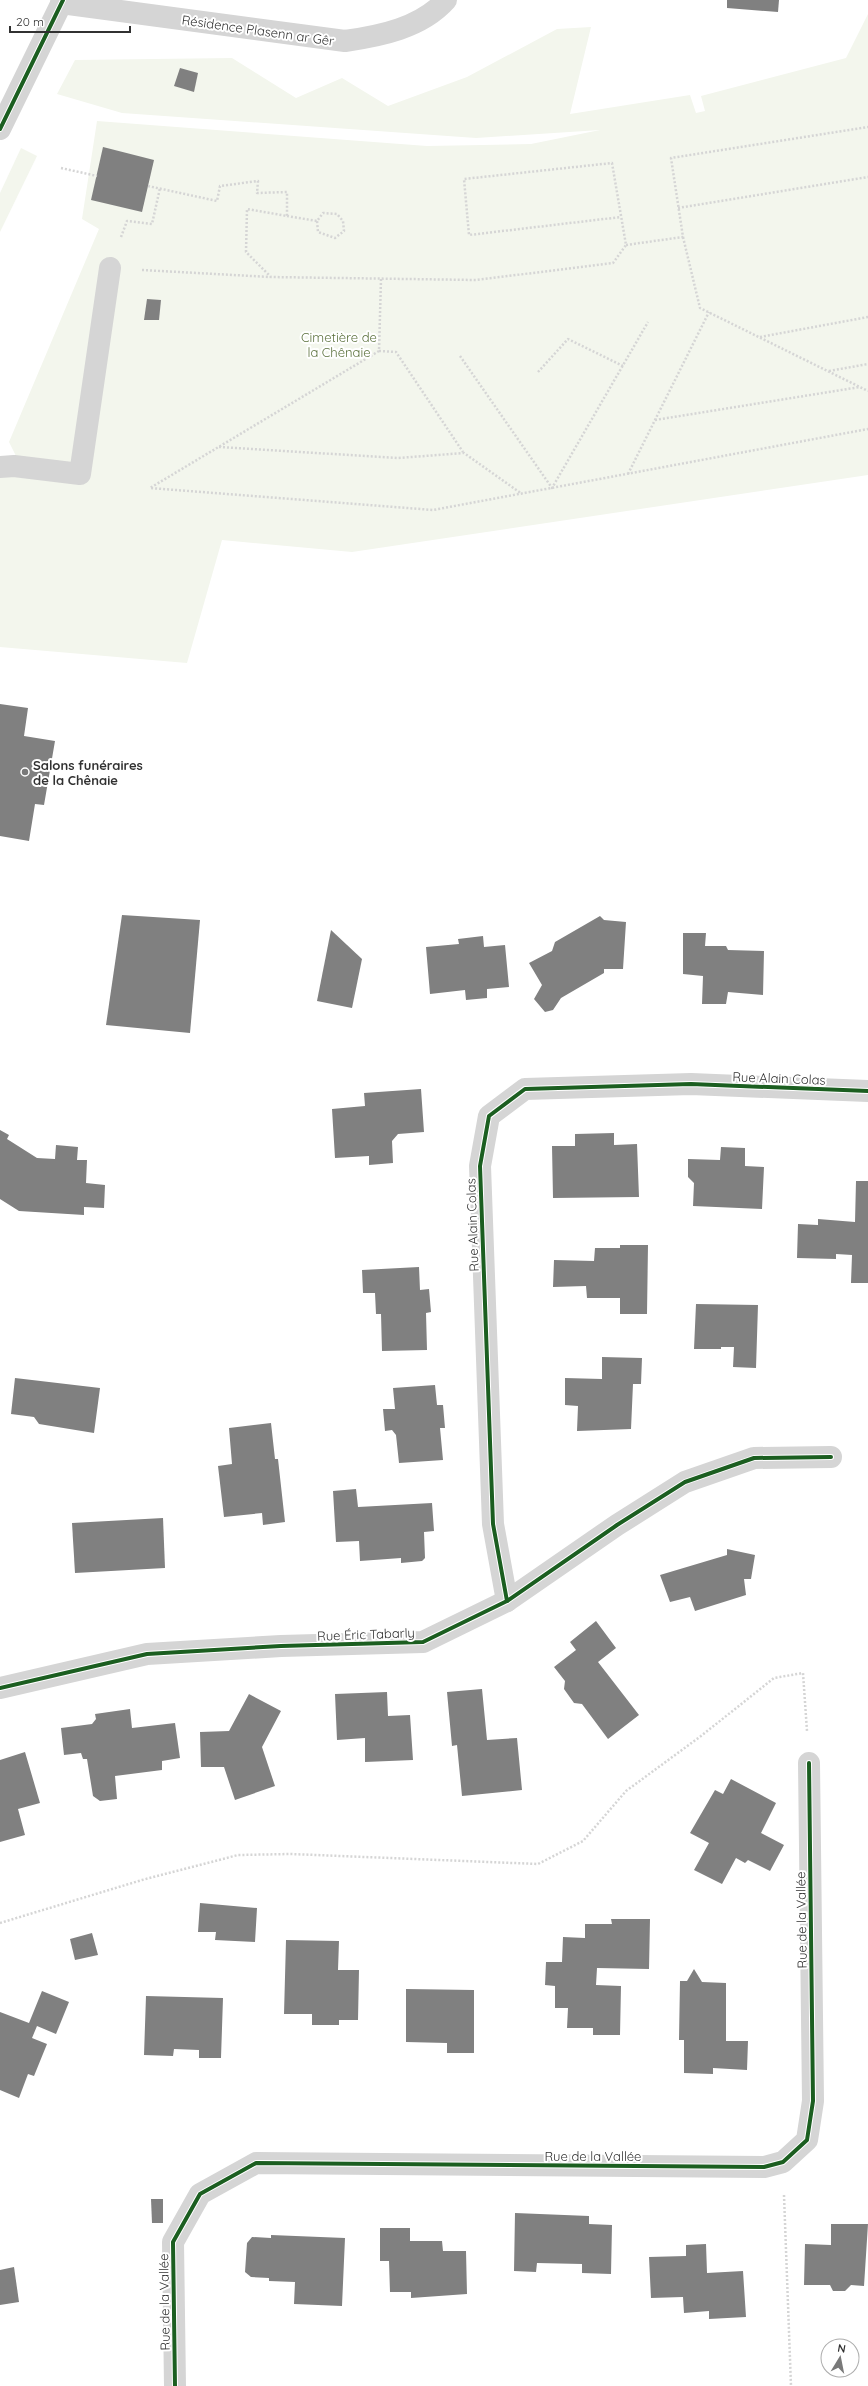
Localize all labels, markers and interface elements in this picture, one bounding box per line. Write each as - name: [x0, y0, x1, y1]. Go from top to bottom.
- scale bar: [10, 8, 130, 34]
- street label: Résidence Plasenn ar Gêr: [181, 11, 335, 49]
- text: 20 m: [16, 14, 44, 29]
- park label: Cimetière de la Chênaie: [301, 329, 377, 360]
- place label: Salons funéraires de la Chênaie: [33, 757, 143, 788]
- marker: Salons funéraires de la Chênaie: [20, 767, 30, 777]
- street label: Rue Alain Colas: [732, 1068, 826, 1088]
- street label: Rue Alain Colas: [462, 1178, 482, 1272]
- street label: Rue Éric Tabarly: [317, 1624, 415, 1644]
- street label: Rue de la Vallée: [792, 1871, 810, 1969]
- street label: Rue de la Vallée: [545, 2148, 641, 2164]
- street label: Rue de la Vallée: [155, 2253, 173, 2351]
- north arrow: [820, 2338, 860, 2378]
- text: N: [837, 2341, 847, 2356]

